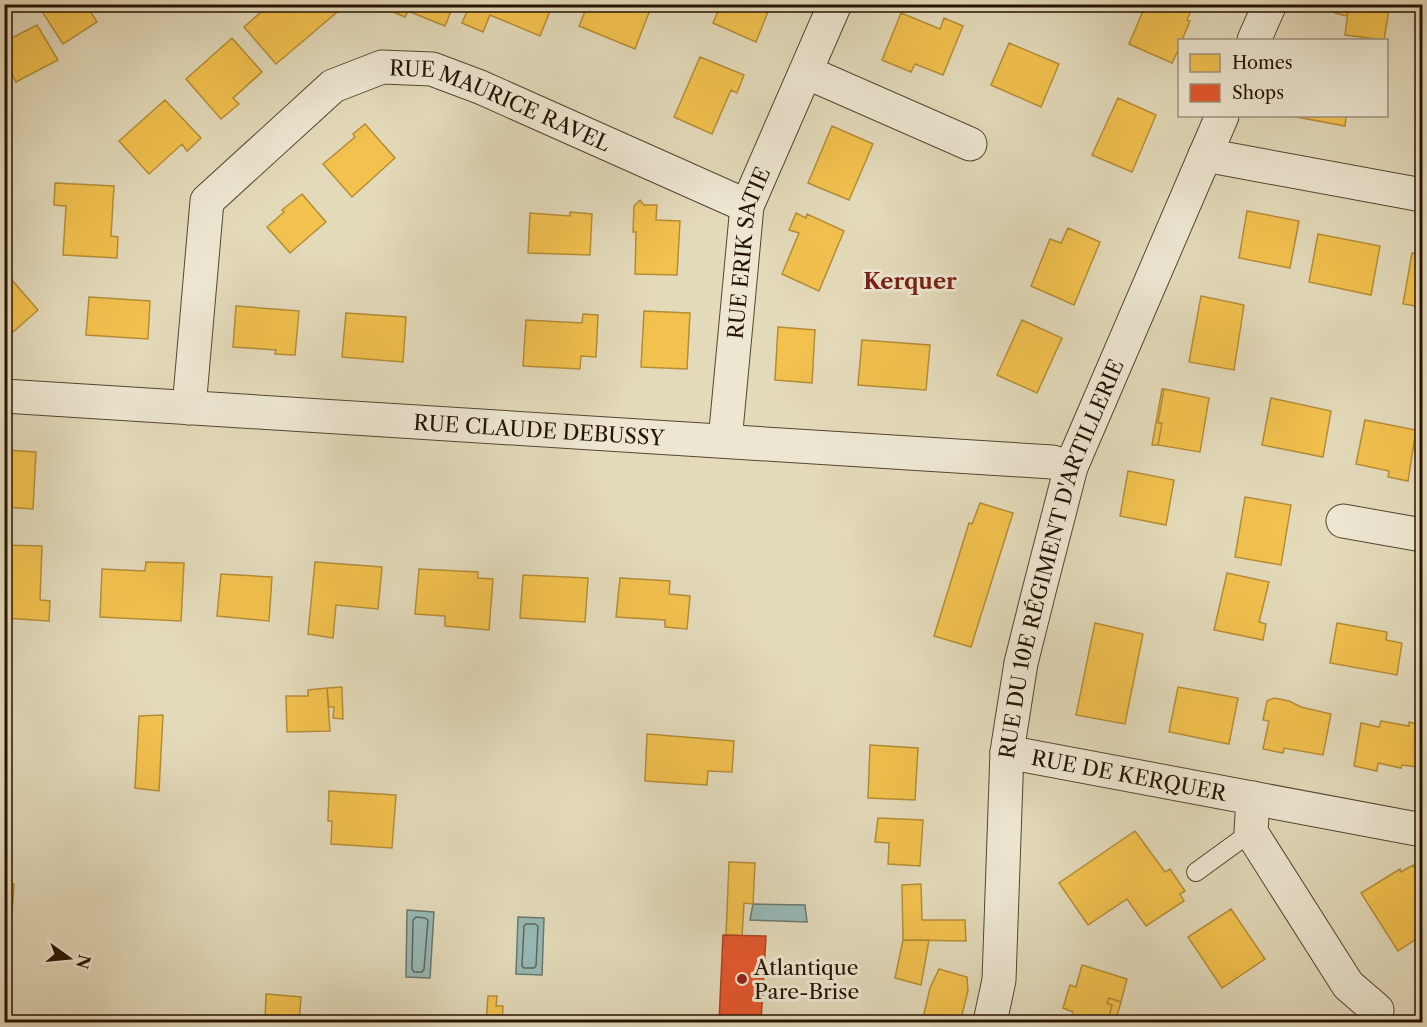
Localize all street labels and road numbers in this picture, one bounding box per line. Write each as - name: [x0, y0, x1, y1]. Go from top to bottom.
- street label: RUE MAURICE RAVEL: [389, 55, 615, 156]
- street label: RUE ERIK SATIE: [722, 163, 775, 340]
- street label: RUE DU 10E RÉGIMENT D'ARTILLERIE: [994, 355, 1128, 761]
- street label: RUE CLAUDE DEBUSSY: [413, 409, 666, 450]
- street label: RUE DE KERQUER: [1029, 744, 1230, 806]

